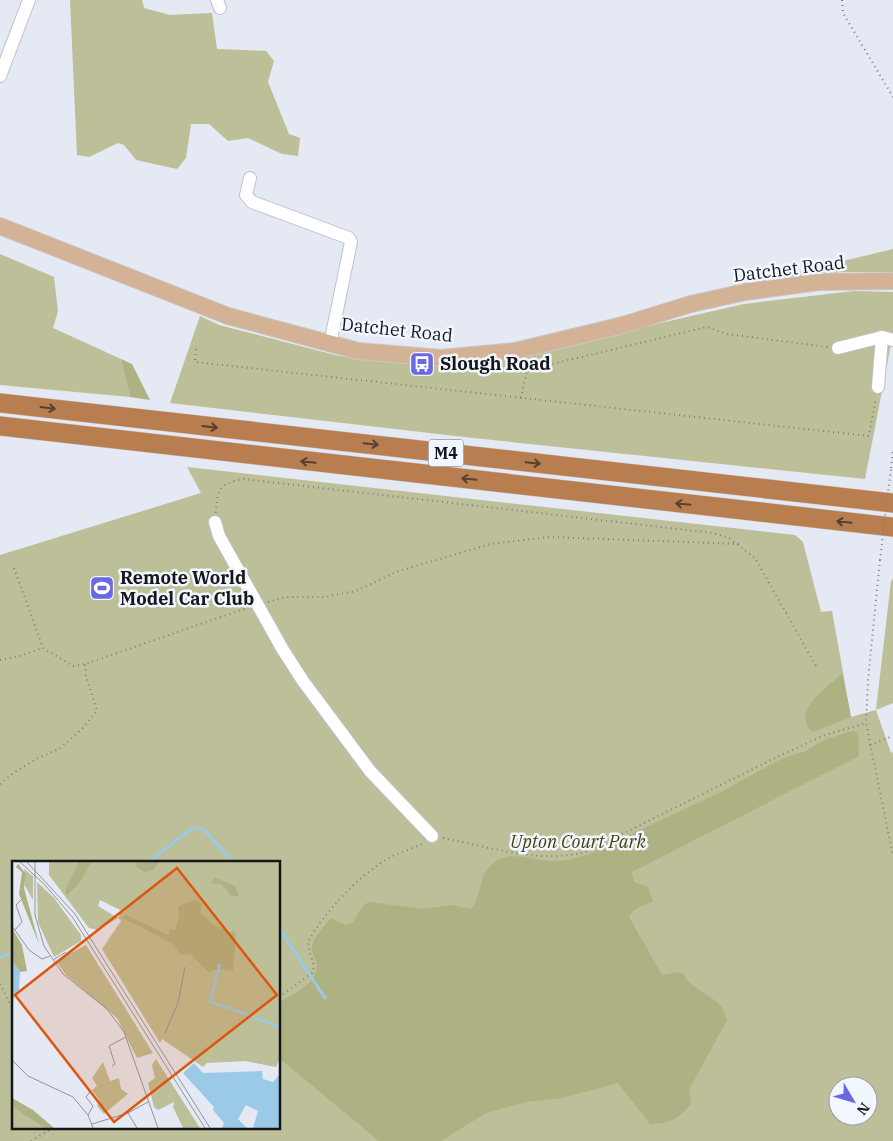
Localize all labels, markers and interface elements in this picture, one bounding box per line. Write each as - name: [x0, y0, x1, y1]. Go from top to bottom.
- street label: Datchet Road: [732, 250, 846, 287]
- street label: Datchet Road: [340, 312, 454, 347]
- bus stop icon: Slough Road: [409, 351, 435, 377]
- place label: Slough Road: [440, 352, 551, 375]
- one-way arrow: [40, 403, 56, 413]
- one-way arrow: [202, 422, 218, 432]
- one-way arrow: [363, 439, 379, 449]
- road number: M4: [428, 439, 464, 466]
- one-way arrow: [300, 457, 316, 467]
- one-way arrow: [525, 458, 541, 468]
- one-way arrow: [462, 474, 478, 484]
- one-way arrow: [675, 499, 691, 509]
- one-way arrow: [837, 517, 853, 527]
- place label: Remote World Model Car Club: [120, 566, 254, 610]
- sports icon: Remote World Model Car Club: [89, 575, 115, 601]
- park label: Upton Court Park: [510, 830, 646, 853]
- inset map: [12, 861, 280, 1128]
- north arrow: [828, 1076, 878, 1126]
- text: N: [853, 1099, 874, 1119]

